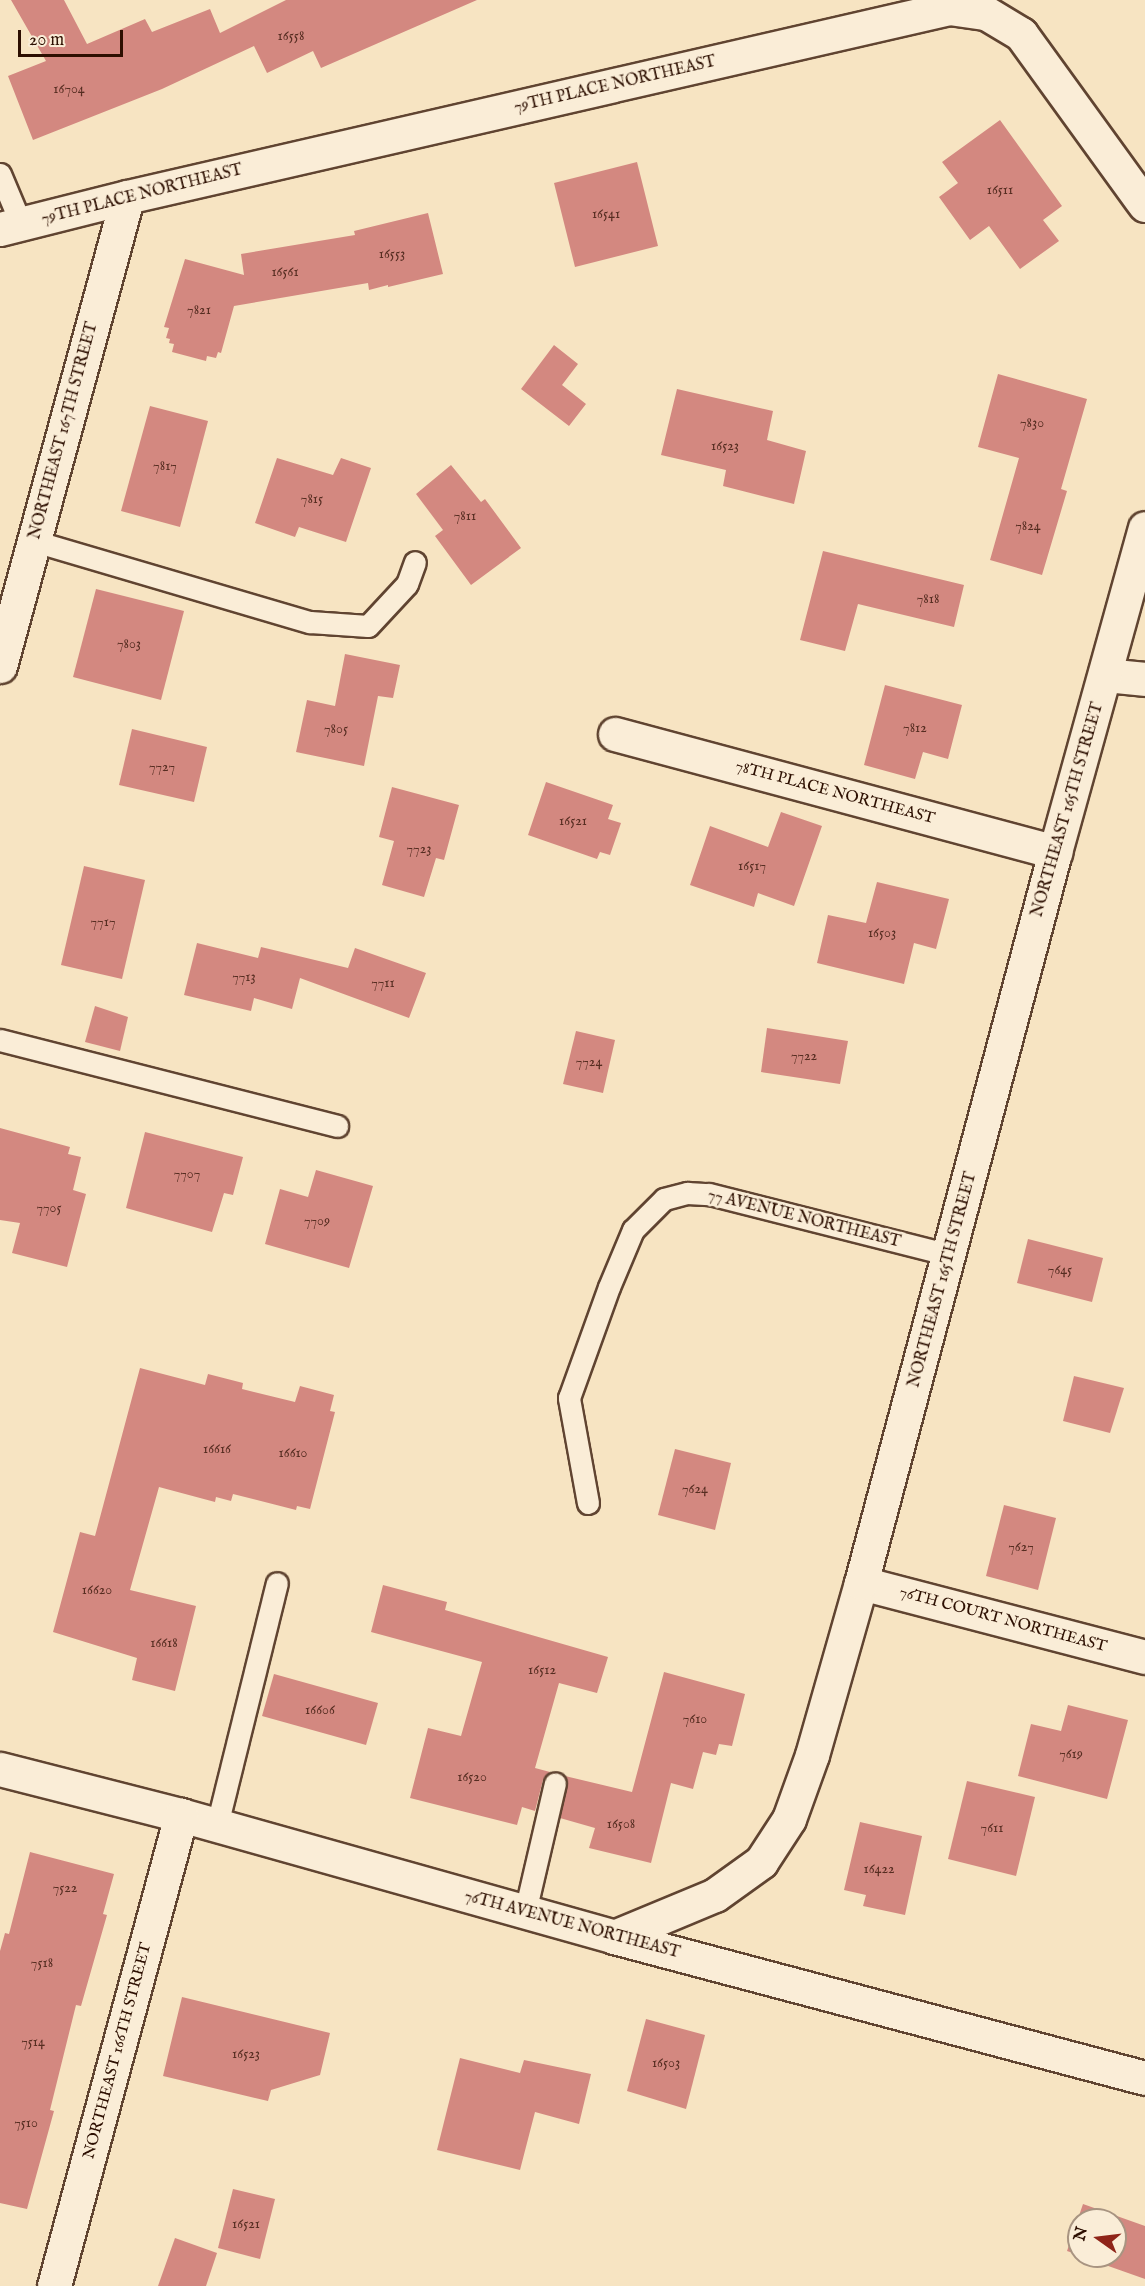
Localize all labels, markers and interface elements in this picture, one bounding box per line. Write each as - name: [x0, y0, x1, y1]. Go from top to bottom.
- scale bar: [21, 18, 126, 56]
- house number: 16558: [278, 28, 304, 44]
- text: 20 m: [29, 29, 64, 52]
- street label: 79TH PLACE NORTHEAST: [512, 52, 718, 118]
- house number: 16704: [53, 81, 85, 97]
- street label: 79TH PLACE NORTHEAST: [40, 161, 244, 229]
- house number: 16511: [987, 182, 1013, 198]
- house number: 16541: [592, 206, 620, 222]
- house number: 16553: [379, 246, 405, 262]
- house number: 16561: [271, 264, 299, 280]
- house number: 7821: [187, 302, 211, 318]
- street label: NORTHEAST 167TH STREET: [26, 320, 102, 542]
- house number: 7830: [1020, 415, 1044, 431]
- house number: 16523: [711, 438, 739, 454]
- house number: 7817: [153, 458, 177, 474]
- house number: 7815: [301, 491, 323, 507]
- house number: 7811: [454, 508, 476, 524]
- house number: 7824: [1015, 518, 1041, 534]
- house number: 7818: [917, 591, 939, 607]
- house number: 7803: [117, 636, 141, 652]
- street label: NORTHEAST 165TH STREET: [1028, 700, 1108, 920]
- house number: 7812: [903, 720, 927, 736]
- house number: 7805: [324, 721, 348, 737]
- street label: 78TH PLACE NORTHEAST: [733, 757, 937, 829]
- house number: 7727: [149, 759, 175, 775]
- house number: 16521: [559, 813, 587, 829]
- house number: 7723: [407, 841, 431, 857]
- house number: 16517: [738, 858, 766, 874]
- house number: 7717: [91, 914, 115, 930]
- house number: 16503: [868, 925, 896, 941]
- house number: 7713: [232, 969, 256, 985]
- house number: 7711: [371, 975, 395, 991]
- house number: 7722: [791, 1048, 817, 1064]
- house number: 7724: [576, 1054, 602, 1070]
- house number: 7707: [174, 1166, 200, 1182]
- street label: NORTHEAST 165TH STREET: [905, 1170, 981, 1390]
- street label: 77 AVENUE NORTHEAST: [706, 1186, 902, 1252]
- house number: 7705: [36, 1200, 62, 1216]
- house number: 7709: [304, 1213, 330, 1229]
- house number: 7645: [1048, 1262, 1072, 1278]
- house number: 16616: [203, 1441, 231, 1457]
- house number: 16610: [279, 1445, 307, 1461]
- house number: 7624: [682, 1481, 708, 1497]
- house number: 7627: [1008, 1539, 1034, 1555]
- house number: 16620: [82, 1582, 112, 1598]
- street label: 76TH COURT NORTHEAST: [897, 1583, 1109, 1657]
- house number: 16618: [150, 1635, 178, 1651]
- house number: 16512: [528, 1662, 556, 1678]
- house number: 16606: [305, 1702, 335, 1718]
- house number: 7610: [683, 1711, 707, 1727]
- house number: 7619: [1059, 1746, 1083, 1762]
- house number: 16520: [457, 1769, 487, 1785]
- house number: 16508: [607, 1816, 635, 1832]
- house number: 7611: [981, 1820, 1003, 1836]
- house number: 16422: [863, 1861, 895, 1877]
- house number: 7522: [53, 1880, 77, 1896]
- street label: 76TH AVENUE NORTHEAST: [462, 1887, 682, 1963]
- street label: NORTHEAST 166TH STREET: [80, 1941, 156, 2161]
- house number: 7518: [31, 1955, 53, 1971]
- house number: 7514: [21, 2034, 45, 2050]
- house number: 16523: [232, 2046, 260, 2062]
- house number: 16503: [652, 2055, 680, 2071]
- house number: 7510: [14, 2115, 38, 2131]
- north arrow: [1067, 2208, 1127, 2268]
- house number: 16521: [232, 2216, 260, 2232]
- text: N: [1070, 2225, 1093, 2243]

